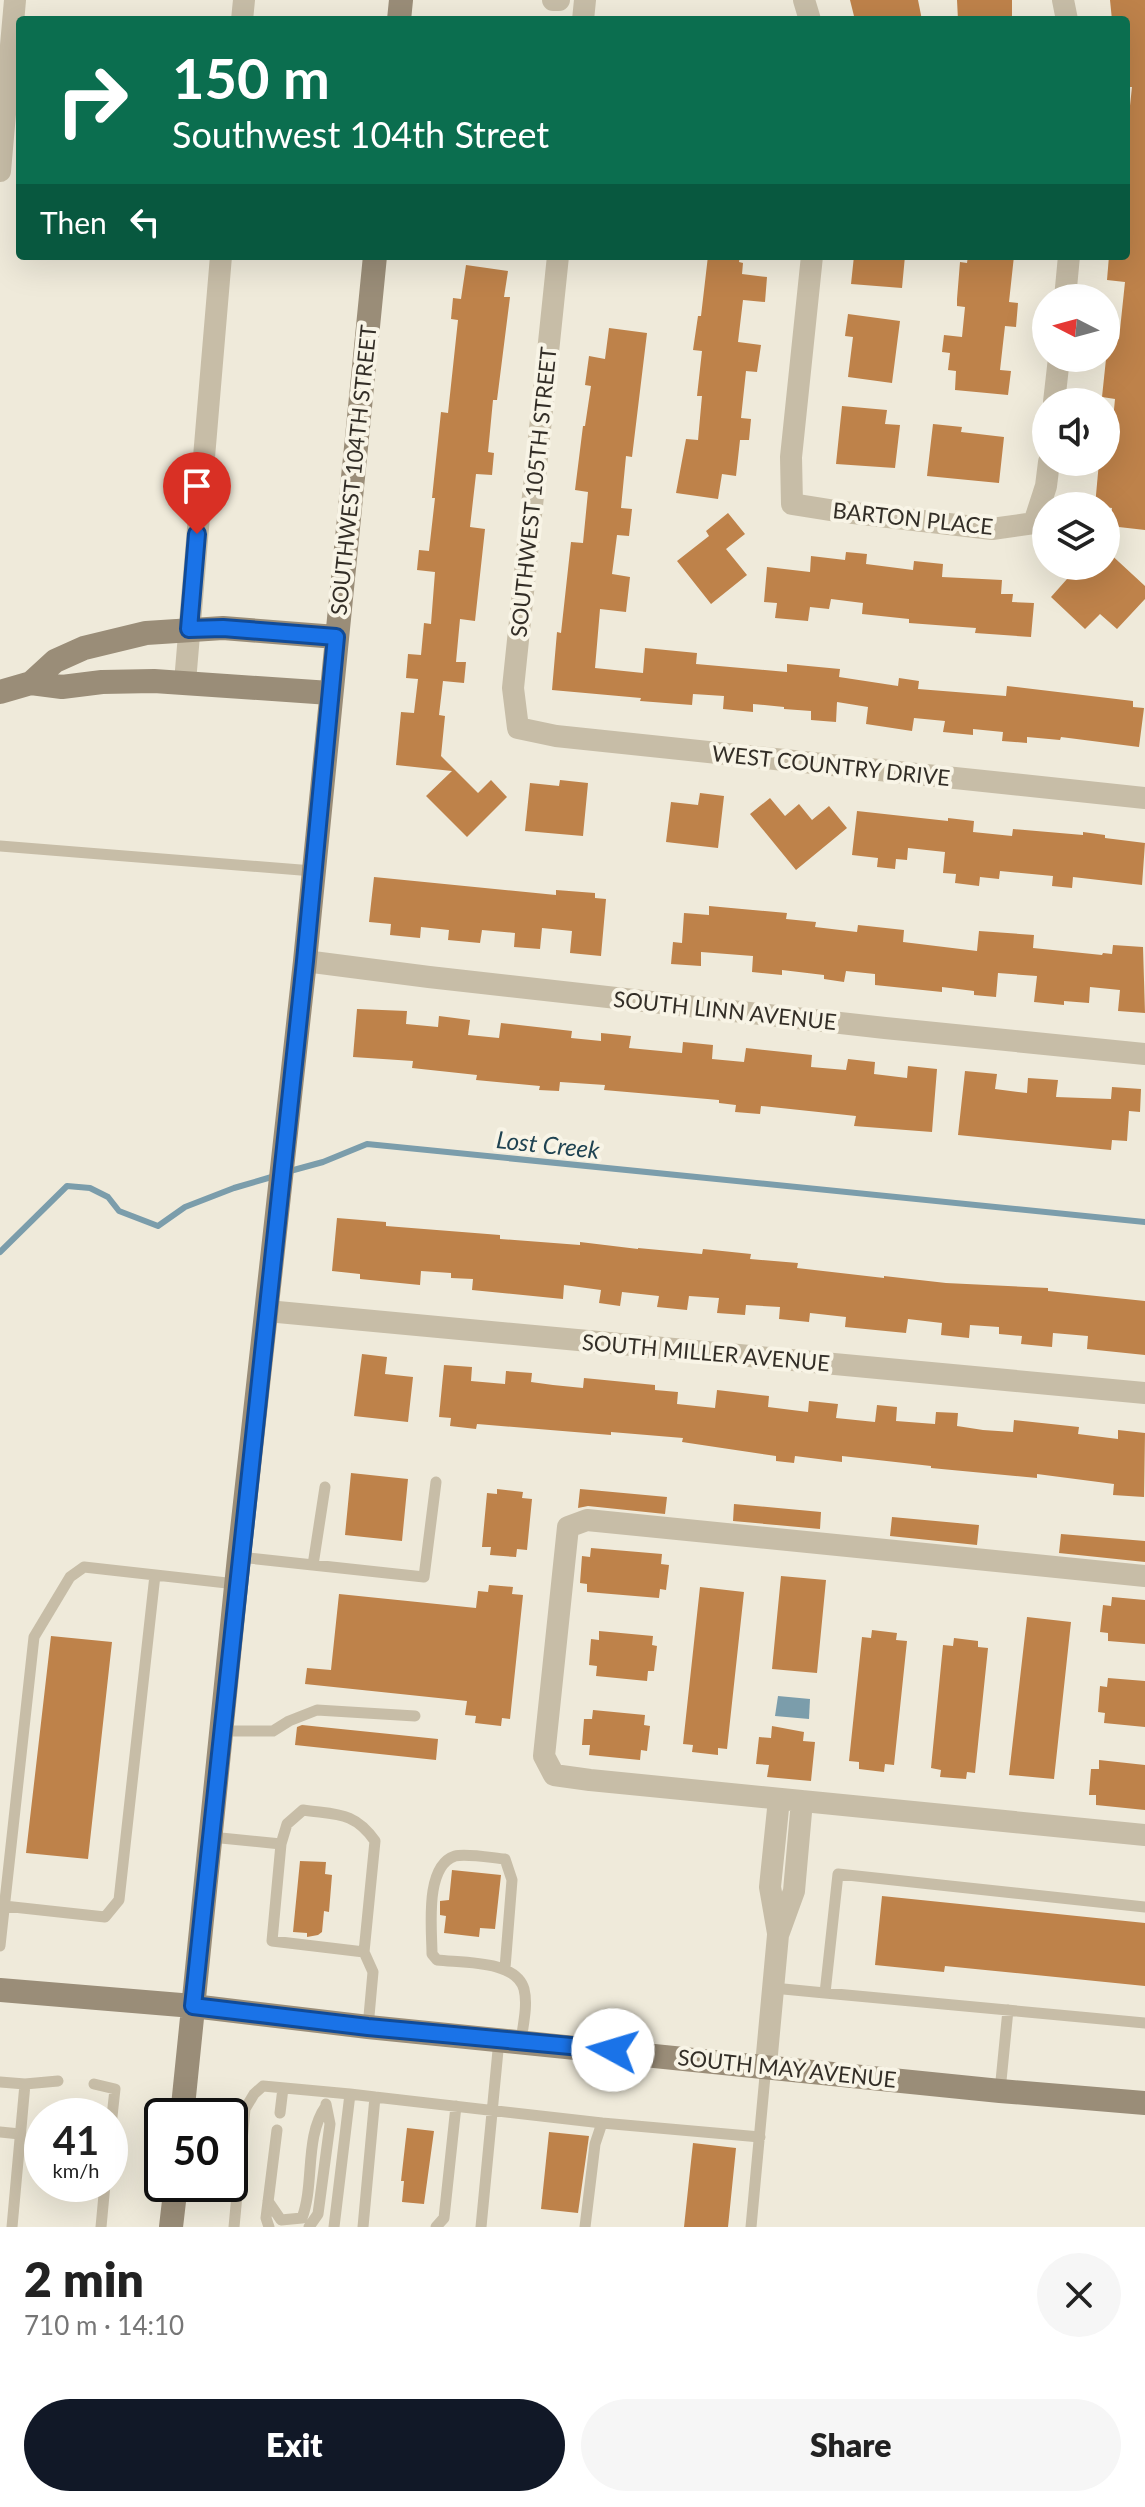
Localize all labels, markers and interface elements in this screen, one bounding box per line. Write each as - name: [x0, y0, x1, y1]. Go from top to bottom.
- text: 150 m: [172, 44, 330, 111]
- icon: right: [40, 48, 144, 152]
- text: Southwest 104th Street: [172, 112, 549, 156]
- icon: left: [123, 200, 167, 244]
- text: Then: [40, 204, 107, 240]
- north arrow: [1032, 284, 1120, 372]
- map controls: [1032, 284, 1120, 580]
- street label: SOUTHWEST 104TH STREET: [324, 324, 382, 616]
- street label: SOUTHWEST 105TH STREET: [504, 346, 562, 638]
- button: sound: [1032, 388, 1120, 476]
- pin: [163, 452, 231, 534]
- icon: arrive: [175, 464, 219, 508]
- button: layers: [1032, 492, 1120, 580]
- street label: BARTON PLACE: [832, 496, 994, 540]
- street label: WEST COUNTRY DRIVE: [711, 739, 951, 791]
- street label: SOUTH LINN AVENUE: [612, 985, 838, 1035]
- water label: Lost Creek: [495, 1124, 602, 1164]
- street label: SOUTH MILLER AVENUE: [581, 1328, 831, 1376]
- position arrow: [571, 2008, 655, 2092]
- street label: SOUTH MAY AVENUE: [676, 2043, 898, 2093]
- speed limit sign: 50: [144, 2098, 248, 2202]
- text: 41: [53, 2116, 99, 2164]
- text: km/h: [53, 2158, 99, 2182]
- text: 2 min: [24, 2250, 144, 2307]
- button: close: [1037, 2253, 1121, 2337]
- text: 710 m · 14:10: [24, 2309, 184, 2341]
- button: Exit: [24, 2399, 565, 2491]
- button: Share: [581, 2399, 1121, 2491]

